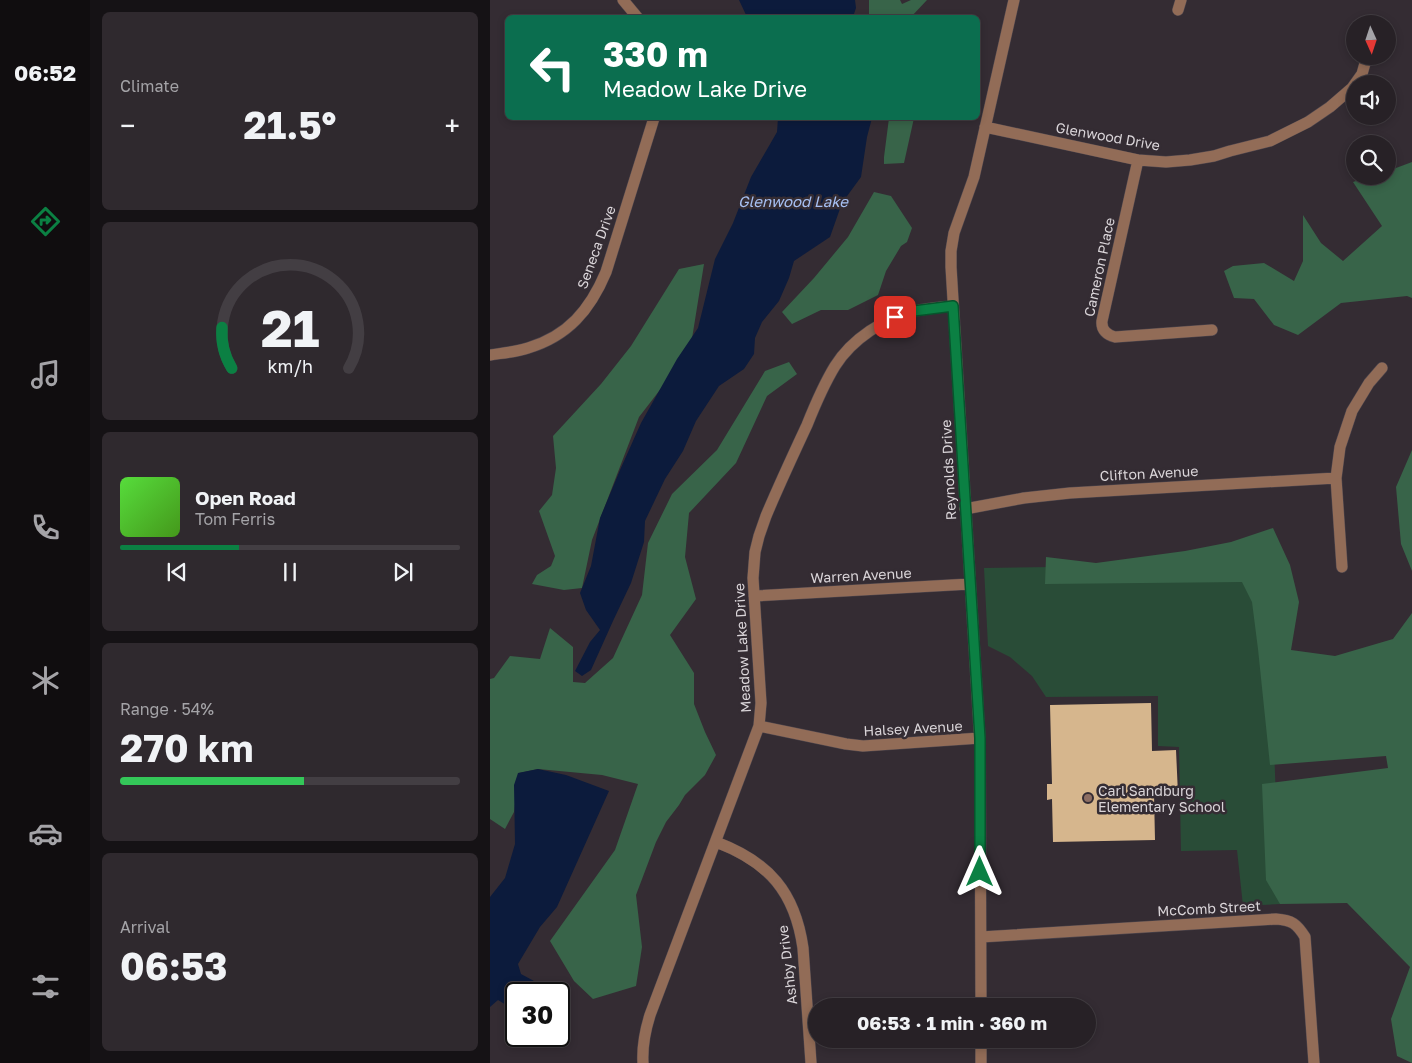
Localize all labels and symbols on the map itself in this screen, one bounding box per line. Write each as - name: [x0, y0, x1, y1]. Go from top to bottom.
- north arrow: [1346, 15, 1396, 65]
- street label: Glenwood Drive: [1055, 118, 1161, 154]
- water label: Glenwood Lake: [738, 192, 849, 210]
- street label: Seneca Drive: [573, 203, 619, 291]
- street label: Cameron Place: [1080, 216, 1118, 318]
- pin: [874, 296, 916, 338]
- street label: Reynolds Drive: [937, 419, 959, 521]
- street label: Clifton Avenue: [1099, 462, 1199, 484]
- street label: Warren Avenue: [810, 564, 912, 586]
- street label: Meadow Lake Drive: [730, 583, 754, 713]
- street label: Halsey Avenue: [863, 717, 963, 739]
- place label: Carl Sandburg Elementary School: [1098, 782, 1225, 815]
- marker: Carl Sandburg Elementary School: [1082, 792, 1094, 804]
- position arrow: [953, 845, 1005, 897]
- street label: McComb Street: [1157, 897, 1261, 919]
- street label: Ashby Drive: [774, 924, 800, 1006]
- speed limit sign: 30: [505, 982, 570, 1047]

